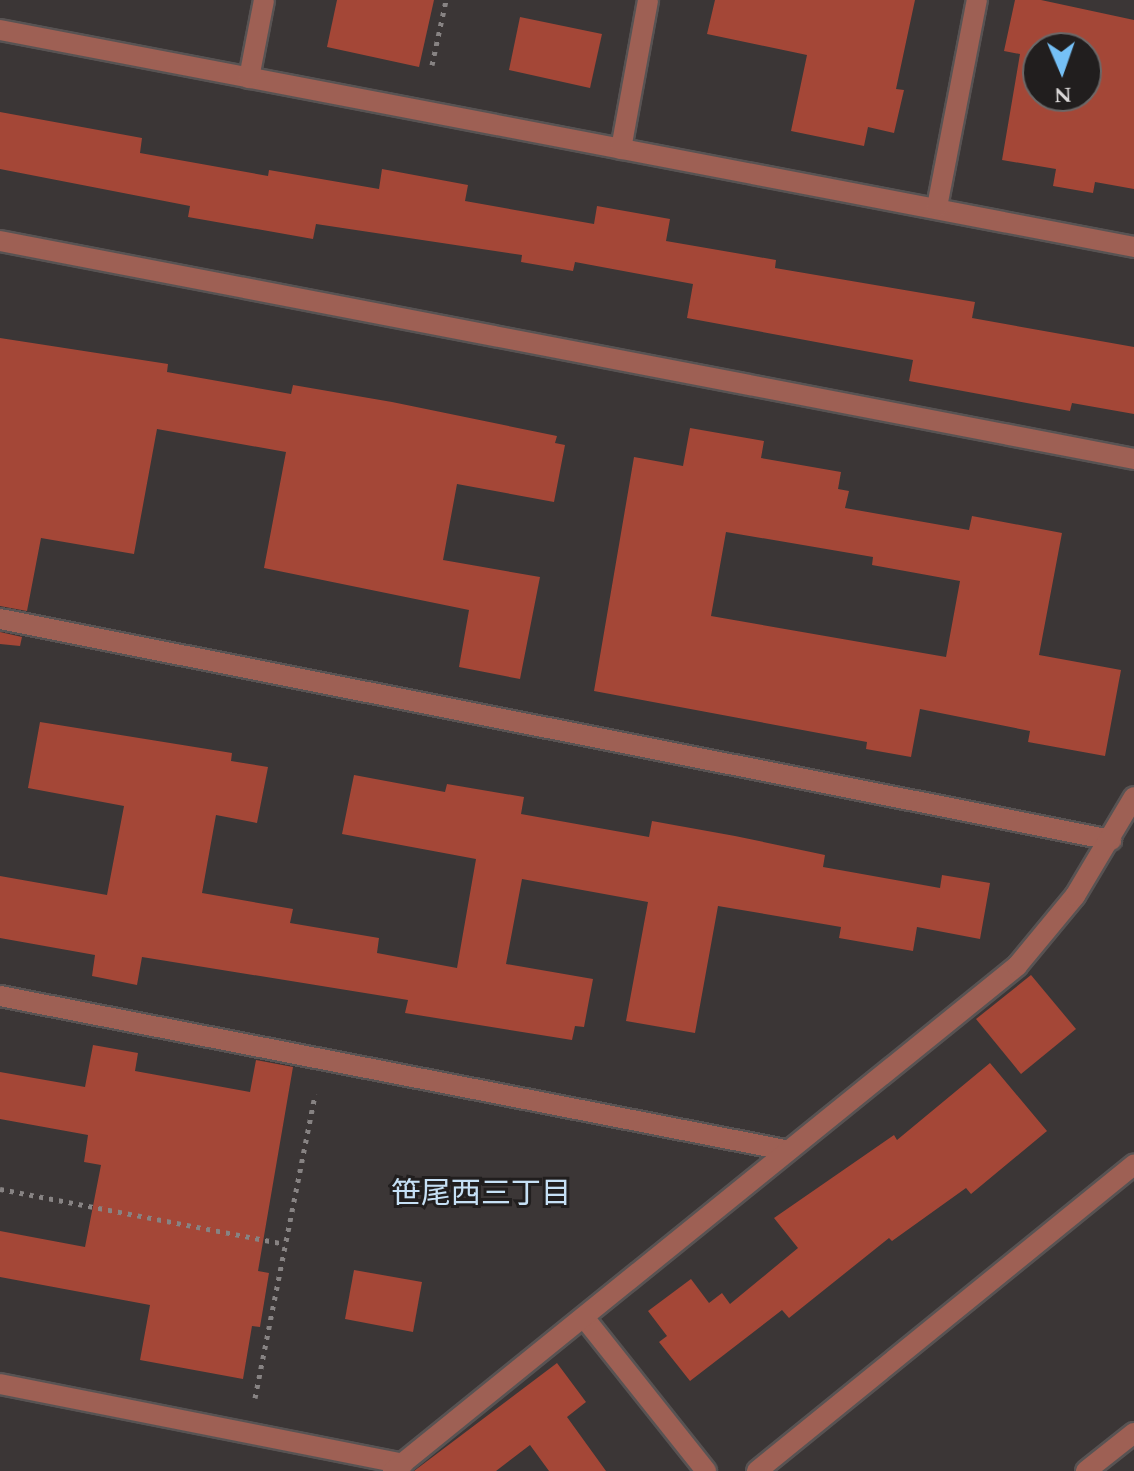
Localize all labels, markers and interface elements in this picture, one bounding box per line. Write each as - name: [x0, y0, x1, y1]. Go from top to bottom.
- north arrow: [1022, 32, 1102, 112]
- text: N: [1053, 78, 1072, 111]
- district label: 笹尾西三丁目: [391, 1176, 571, 1212]

